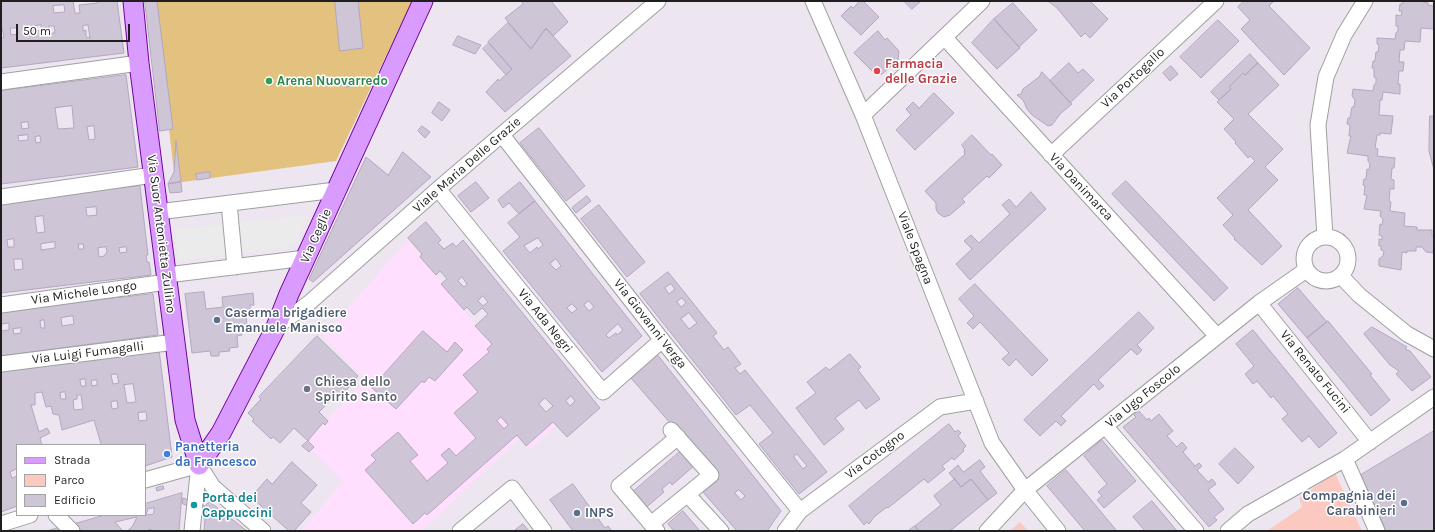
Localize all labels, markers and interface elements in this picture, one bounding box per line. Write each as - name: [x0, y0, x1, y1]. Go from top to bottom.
- scale bar: [18, 16, 132, 42]
- text: 50 m: [23, 24, 51, 38]
- street label: Via Portogallo: [1098, 45, 1168, 111]
- place label: Farmacia delle Grazie: [885, 56, 957, 87]
- marker: Farmacia delle Grazie: [872, 66, 882, 76]
- place label: Arena Nuovarredo: [277, 73, 388, 89]
- marker: Arena Nuovarredo: [264, 76, 274, 86]
- street label: Viale Maria Delle Grazie: [410, 114, 524, 216]
- street label: Via Danimarca: [1046, 150, 1116, 224]
- street label: Via Suor Antonietta Zullino: [144, 154, 178, 314]
- street label: Via Ceglie: [297, 207, 335, 265]
- street label: Viale Spagna: [894, 209, 936, 287]
- street label: Via Giovanni Verga: [610, 276, 690, 372]
- street label: Via Michele Longo: [30, 278, 138, 308]
- street label: Via Ada Negri: [514, 286, 576, 356]
- place label: Caserma brigadiere Emanuele Manisco: [225, 305, 347, 336]
- marker: Caserma brigadiere Emanuele Manisco: [212, 315, 222, 325]
- street label: Via Renato Fucini: [1277, 327, 1353, 417]
- street label: Via Luigi Fumagalli: [31, 338, 145, 368]
- street label: Via Ugo Foscolo: [1102, 361, 1184, 431]
- place label: Chiesa dello Spirito Santo: [315, 374, 397, 405]
- marker: Chiesa dello Spirito Santo: [302, 384, 312, 394]
- street label: Via Cotogno: [842, 427, 908, 483]
- place label: Panetteria da Francesco: [175, 439, 257, 470]
- legend: [16, 444, 146, 516]
- marker: Panetteria da Francesco: [162, 449, 172, 459]
- text: Strada: [54, 453, 90, 467]
- text: Parco: [54, 473, 84, 487]
- place label: Compagnia dei Carabinieri: [1303, 488, 1396, 519]
- place label: Porta dei Cappuccini: [202, 490, 272, 521]
- text: Edificio: [54, 493, 95, 507]
- marker: Compagnia dei Carabinieri: [1399, 498, 1409, 508]
- marker: Porta dei Cappuccini: [189, 500, 199, 510]
- place label: INPS: [585, 505, 614, 521]
- marker: INPS: [572, 508, 582, 518]

